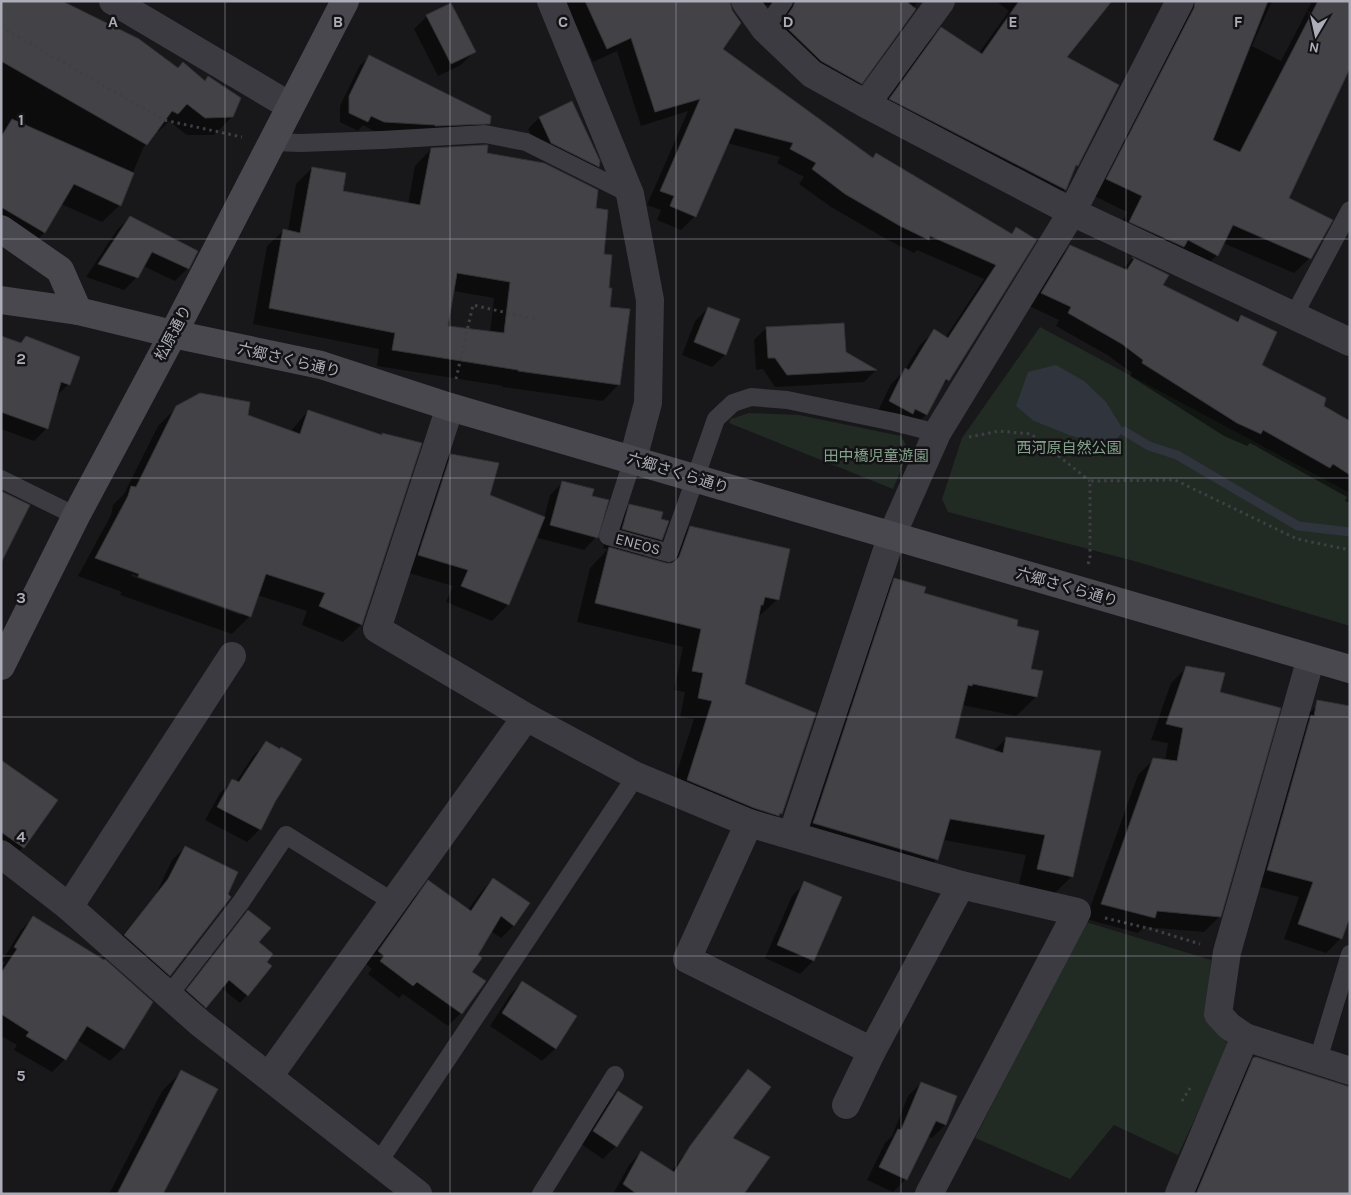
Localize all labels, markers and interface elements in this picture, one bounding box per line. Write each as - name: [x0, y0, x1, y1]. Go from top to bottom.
- north arrow: [1291, 10, 1341, 60]
- text: A: [108, 12, 118, 31]
- text: B: [333, 12, 343, 31]
- text: C: [558, 12, 568, 31]
- text: D: [783, 12, 794, 31]
- text: E: [1008, 12, 1018, 31]
- text: F: [1234, 12, 1243, 31]
- text: N: [1308, 38, 1320, 57]
- text: 1: [18, 110, 24, 129]
- street label: 松原通り: [151, 302, 195, 364]
- street label: 六郷さくら通り: [236, 339, 342, 381]
- text: 2: [16, 349, 26, 368]
- park label: 西河原自然公園: [1016, 439, 1122, 457]
- park label: 田中橋児童遊園: [823, 447, 929, 465]
- street label: 六郷さくら通り: [625, 449, 731, 497]
- street label: ENEOS: [614, 529, 662, 559]
- street label: 六郷さくら通り: [1014, 564, 1120, 610]
- text: 3: [16, 588, 26, 607]
- text: 4: [16, 827, 26, 846]
- text: 5: [16, 1066, 26, 1085]

